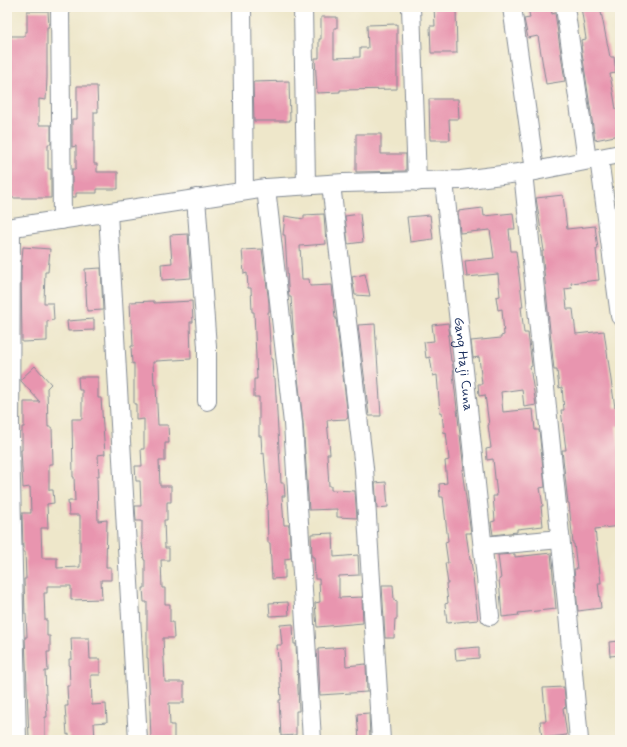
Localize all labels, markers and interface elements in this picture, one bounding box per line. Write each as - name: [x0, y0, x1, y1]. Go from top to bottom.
- street label: Gang Haji Cuna: [449, 316, 477, 412]

